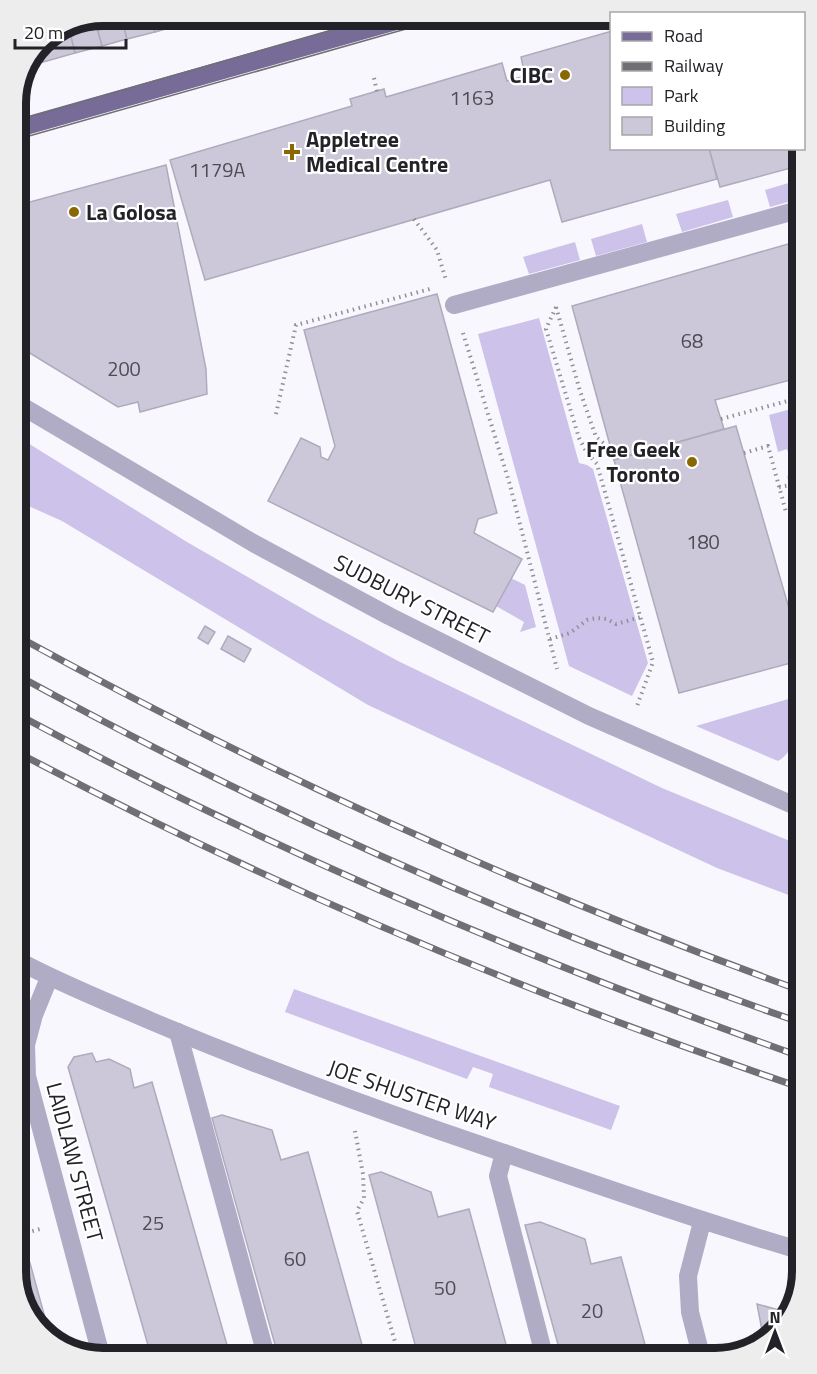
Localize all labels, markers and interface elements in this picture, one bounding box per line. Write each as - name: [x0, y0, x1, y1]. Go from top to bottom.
- scale bar: [15, 12, 126, 50]
- legend: [610, 12, 805, 150]
- text: 20 m: [24, 19, 63, 46]
- text: Road: [664, 22, 703, 49]
- text: Railway: [664, 52, 724, 79]
- place label: CIBC: [509, 58, 553, 92]
- marker: CIBC: [558, 68, 572, 82]
- house number: 1163: [450, 82, 494, 113]
- text: Park: [664, 82, 699, 109]
- text: Building: [664, 112, 725, 139]
- place label: Appletree Medical Centre: [306, 122, 448, 181]
- marker: Appletree Medical Centre: [283, 143, 301, 161]
- house number: 1179A: [189, 154, 245, 185]
- place label: La Golosa: [86, 195, 177, 229]
- marker: La Golosa: [67, 205, 81, 219]
- house number: 68: [681, 325, 703, 356]
- house number: 200: [107, 353, 141, 384]
- place label: Free Geek Toronto: [586, 432, 681, 491]
- marker: Free Geek Toronto: [685, 455, 699, 469]
- house number: 180: [686, 526, 720, 557]
- street label: SUDBURY STREET: [328, 545, 496, 653]
- street label: JOE SHUSTER WAY: [323, 1050, 501, 1140]
- street label: LAIDLAW STREET: [37, 1079, 113, 1246]
- house number: 25: [142, 1207, 164, 1238]
- house number: 60: [284, 1243, 306, 1274]
- house number: 50: [434, 1272, 456, 1303]
- house number: 20: [581, 1295, 603, 1326]
- north arrow: [745, 1302, 805, 1362]
- text: N: [769, 1305, 781, 1329]

